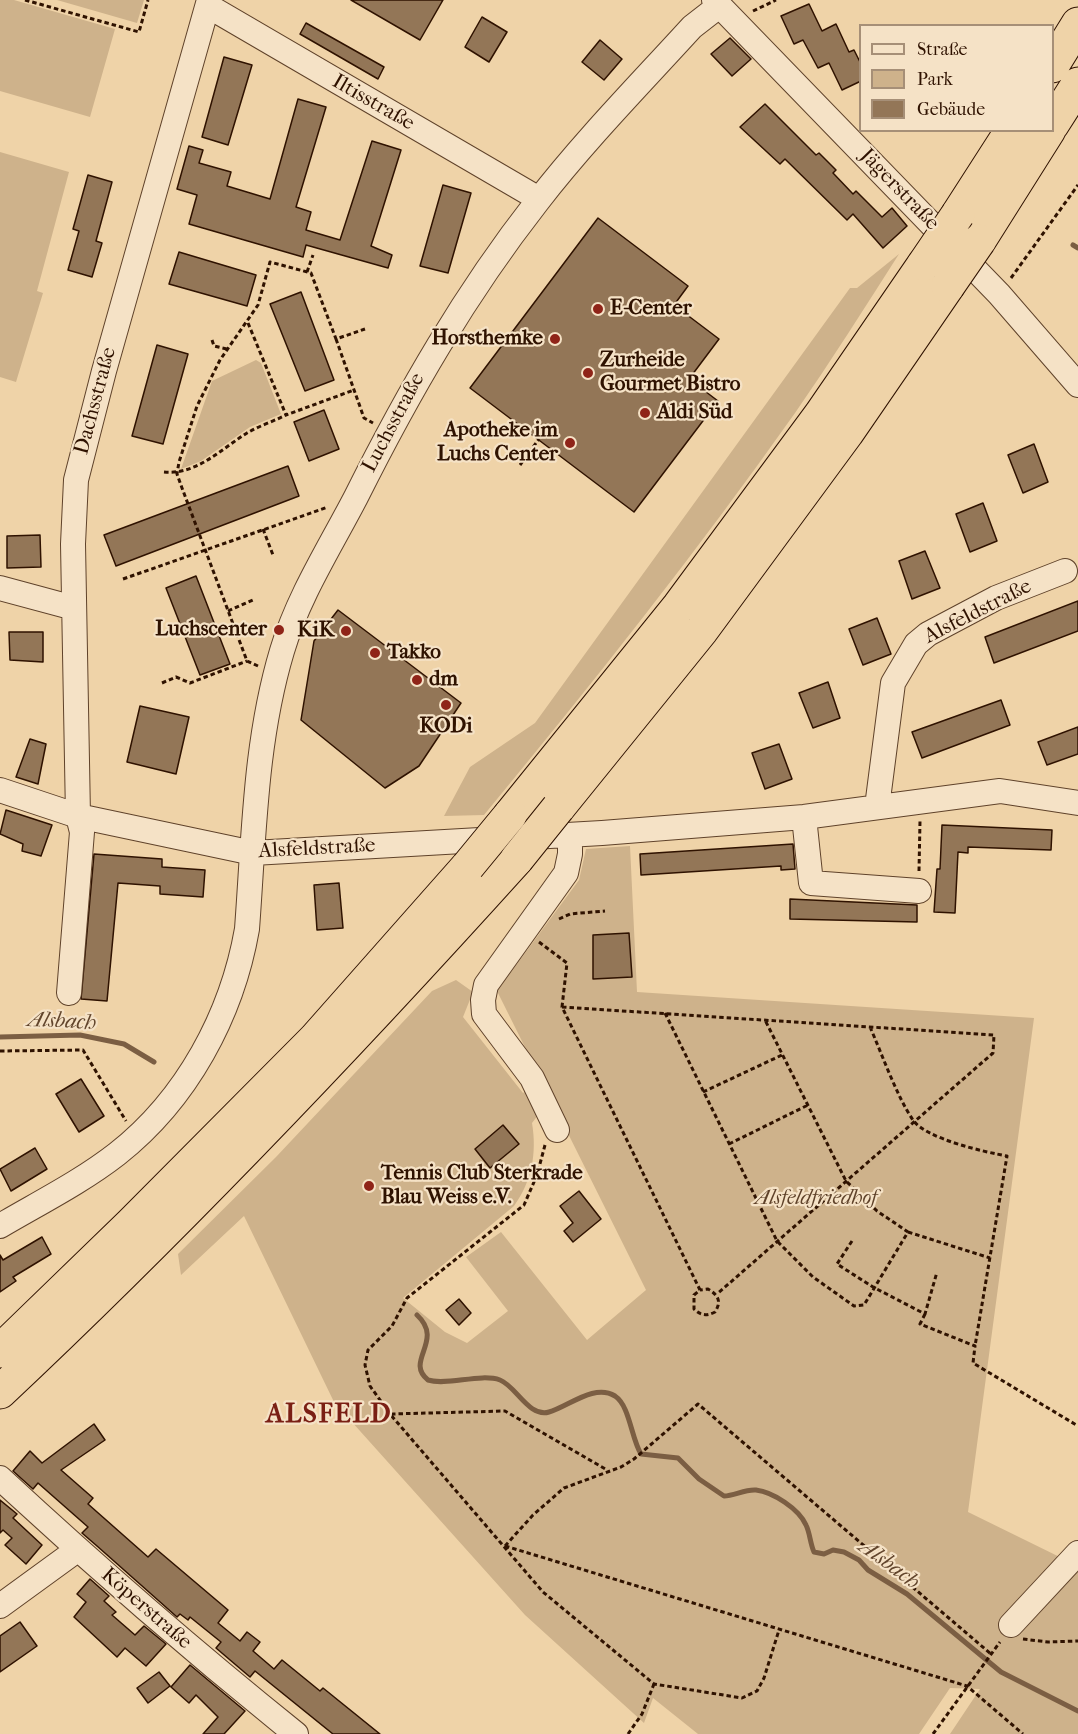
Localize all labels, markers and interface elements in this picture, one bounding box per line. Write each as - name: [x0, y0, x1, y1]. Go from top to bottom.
- legend: [859, 24, 1054, 132]
- text: Straße: [917, 39, 967, 60]
- street label: Iltisstraße: [327, 69, 419, 137]
- text: Park: [917, 69, 953, 90]
- text: Gebäude: [917, 99, 985, 120]
- street label: Jägerstraße: [854, 144, 944, 236]
- place label: E-Center: [610, 296, 692, 322]
- marker: E-Center: [591, 302, 605, 316]
- place label: Horsthemke: [432, 326, 543, 352]
- marker: Horsthemke: [548, 332, 562, 346]
- street label: Dachsstraße: [70, 344, 122, 458]
- place label: Zurheide Gourmet Bistro: [600, 348, 740, 398]
- marker: Zurheide Gourmet Bistro: [581, 366, 595, 380]
- street label: Luchsstraße: [357, 369, 431, 477]
- place label: Aldi Süd: [657, 400, 732, 426]
- marker: Aldi Süd: [638, 406, 652, 420]
- place label: Apotheke im Luchs Center: [437, 418, 558, 468]
- marker: Apotheke im Luchs Center: [563, 436, 577, 450]
- street label: Alsfeldstraße: [920, 574, 1036, 650]
- place label: Luchscenter: [155, 617, 267, 643]
- place label: KiK: [297, 618, 334, 644]
- marker: Luchscenter: [272, 623, 286, 637]
- marker: KiK: [339, 624, 353, 638]
- place label: Takko: [387, 640, 441, 666]
- marker: Takko: [368, 646, 382, 660]
- place label: dm: [429, 667, 458, 693]
- marker: dm: [410, 673, 424, 687]
- marker: KODi: [439, 698, 453, 712]
- place label: KODi: [420, 714, 472, 740]
- street label: Alsfeldstraße: [258, 833, 376, 865]
- water label: Alsbach: [27, 1007, 97, 1037]
- place label: Tennis Club Sterkrade Blau Weiss e.V.: [381, 1161, 583, 1211]
- marker: Tennis Club Sterkrade Blau Weiss e.V.: [362, 1179, 376, 1193]
- park label: Alsfeldfriedhof: [755, 1186, 877, 1212]
- district label: ALSFELD: [266, 1399, 392, 1431]
- water label: Alsbach: [854, 1534, 924, 1596]
- street label: Köperstraße: [95, 1563, 197, 1655]

